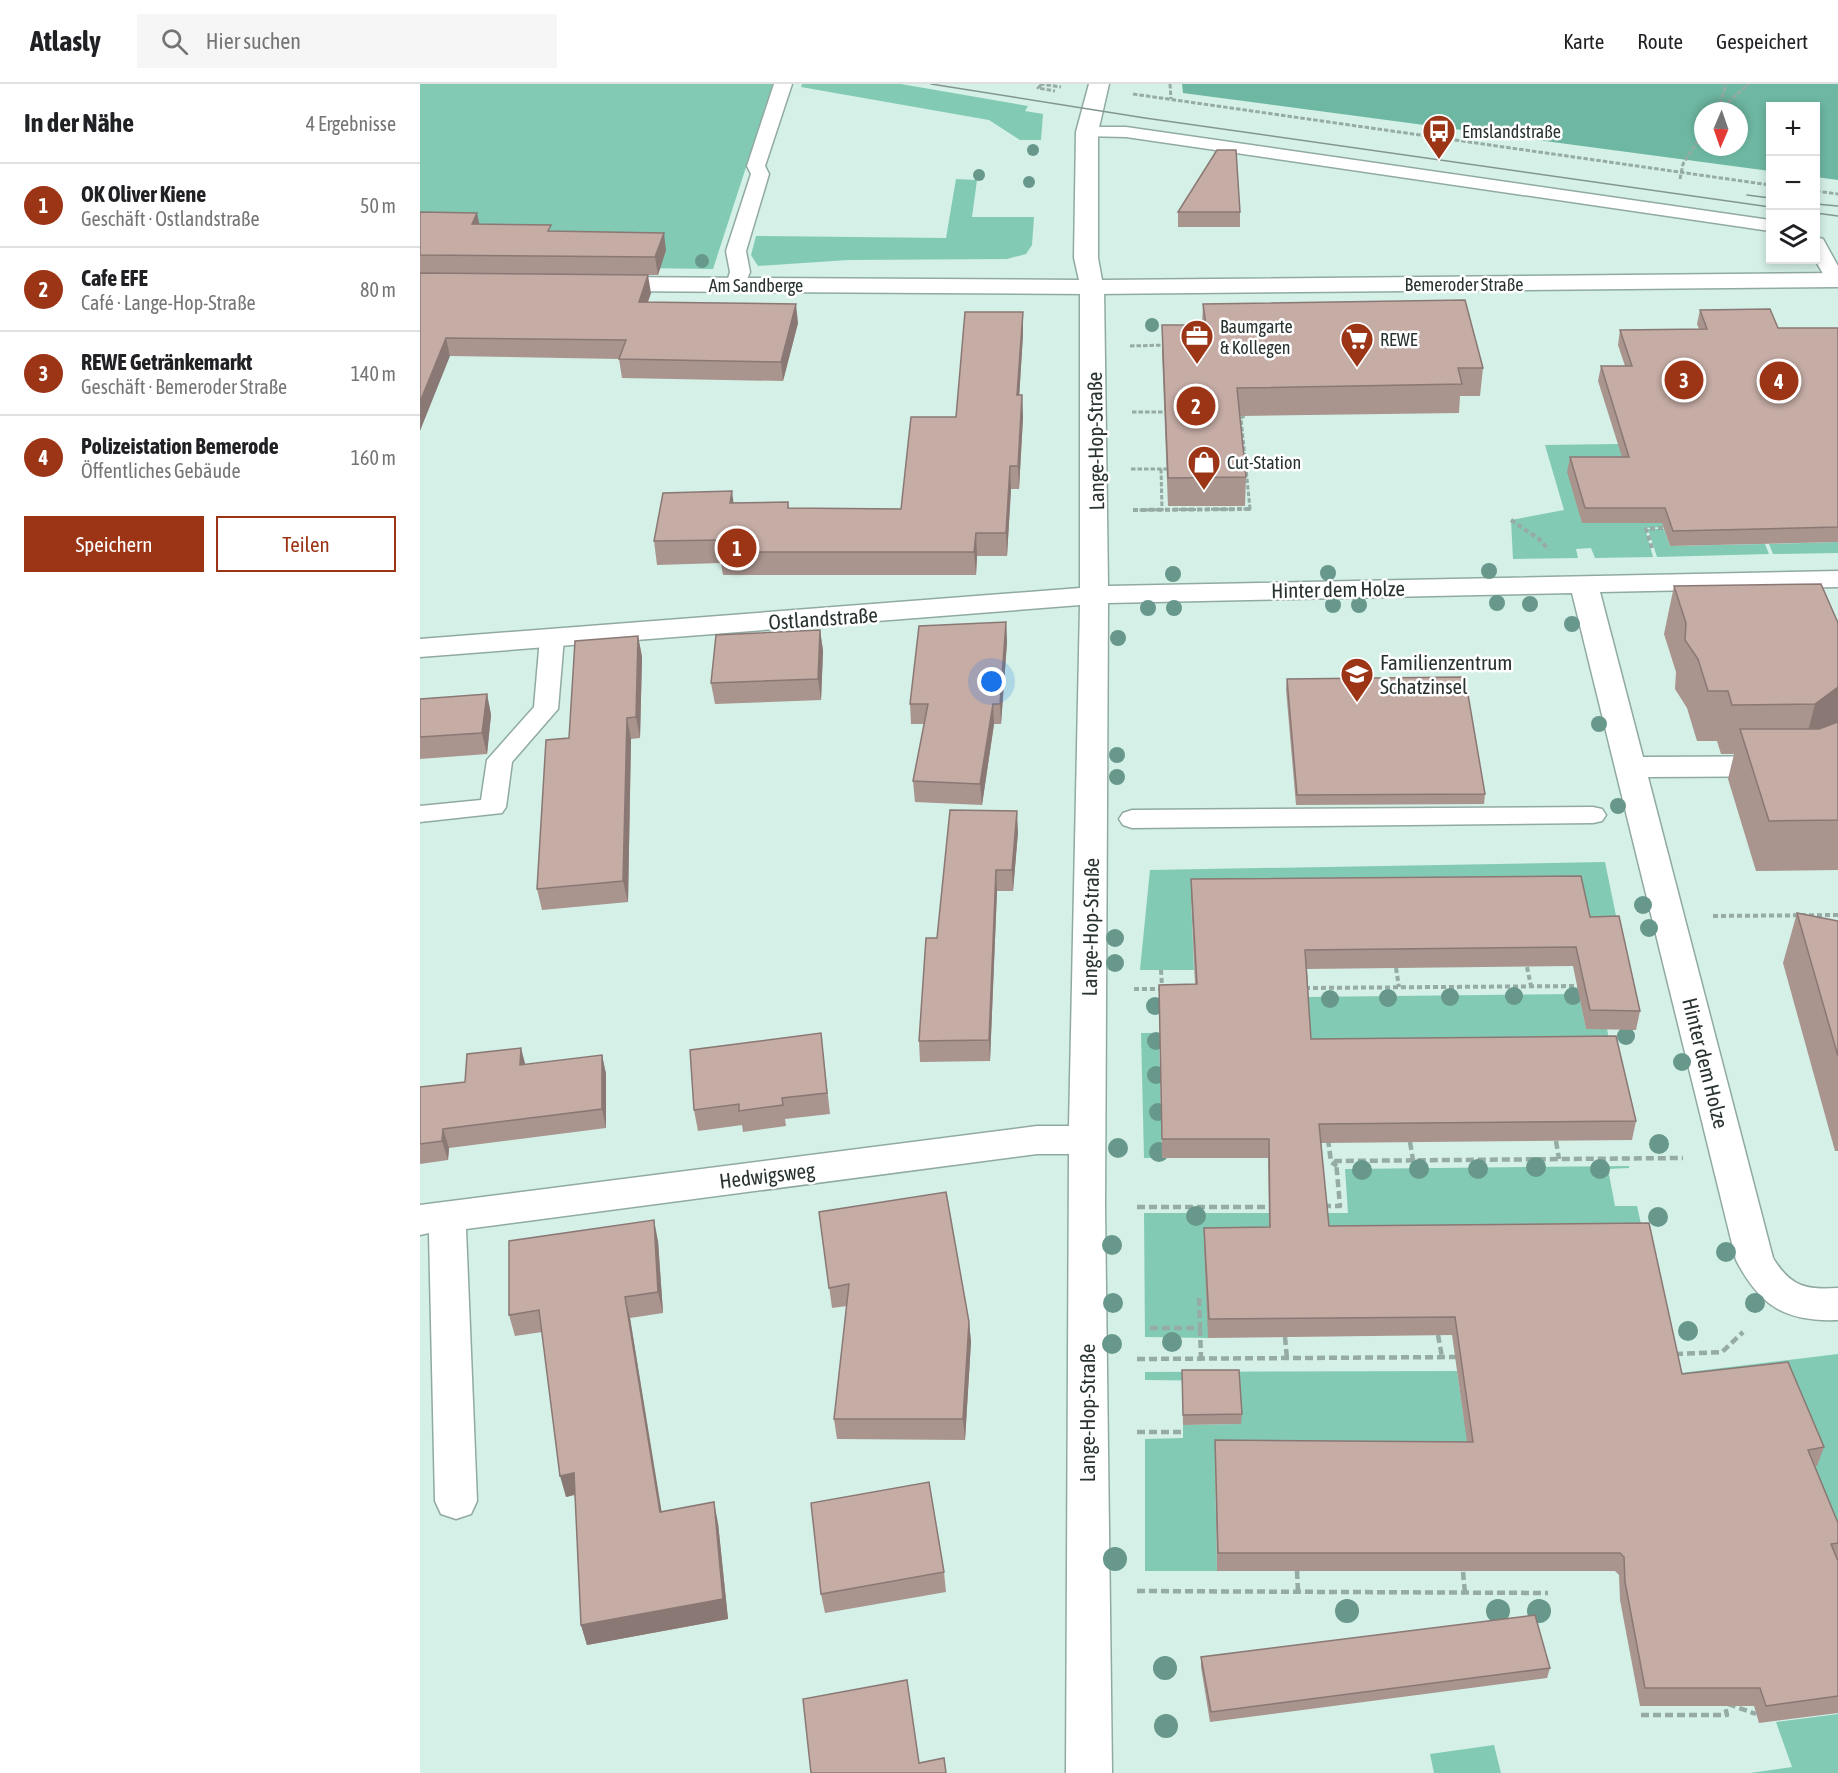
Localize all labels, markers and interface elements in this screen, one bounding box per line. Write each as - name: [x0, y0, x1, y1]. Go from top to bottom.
- search box: [137, 14, 557, 68]
- text: Atlasly: [30, 25, 101, 57]
- icon: search: [158, 25, 191, 58]
- text: Hier suchen: [206, 28, 301, 54]
- text: Karte: [1563, 29, 1604, 53]
- text: Route: [1637, 29, 1683, 53]
- text: Gespeichert: [1716, 29, 1808, 53]
- north arrow: [1694, 102, 1748, 156]
- map controls: [1766, 102, 1820, 264]
- button: +: [1766, 102, 1820, 156]
- text: In der Nähe: [24, 108, 134, 138]
- text: 4 Ergebnisse: [306, 112, 396, 135]
- bus stop icon: Emslandstraße: [1421, 113, 1457, 160]
- place label: Emslandstraße: [1462, 121, 1561, 142]
- button: −: [1766, 156, 1820, 210]
- text: OK Oliver Kiene: [81, 181, 206, 207]
- text: 1: [39, 194, 48, 217]
- text: 50 m: [360, 194, 396, 217]
- text: Geschäft · Ostlandstraße: [81, 207, 260, 230]
- button: layers: [1766, 210, 1820, 264]
- text: Cafe EFE: [81, 265, 148, 291]
- street label: Bemeroder Straße: [1405, 274, 1523, 295]
- street label: Am Sandberge: [709, 275, 803, 296]
- text: 2: [39, 278, 48, 301]
- text: 80 m: [360, 278, 396, 301]
- text: Café · Lange-Hop-Straße: [81, 291, 256, 314]
- place label: Baumgarte & Kollegen: [1220, 316, 1293, 358]
- office icon: Baumgarte & Kollegen: [1179, 318, 1215, 365]
- supermarket icon: REWE: [1339, 321, 1375, 368]
- place label: REWE: [1380, 329, 1418, 350]
- text: REWE Getränkemarkt: [81, 349, 252, 375]
- pin: 3: [1664, 358, 1704, 402]
- pin: 4: [1760, 358, 1798, 404]
- text: 3: [39, 362, 48, 385]
- text: 140 m: [351, 362, 396, 385]
- street label: Lange-Hop-Straße: [1082, 372, 1108, 510]
- text: Geschäft · Bemeroder Straße: [81, 375, 287, 398]
- pin: 2: [1176, 384, 1216, 428]
- text: Polizeistation Bemerode: [81, 433, 279, 459]
- shop icon: Cut-Station: [1186, 444, 1222, 491]
- text: 4: [39, 446, 48, 469]
- text: 160 m: [351, 446, 396, 469]
- place label: Cut-Station: [1227, 452, 1301, 473]
- text: Öffentliches Gebäude: [81, 459, 241, 482]
- button: Speichern: [24, 516, 204, 572]
- button: Teilen: [216, 516, 396, 572]
- pin: 1: [718, 526, 756, 570]
- street label: Hinter dem Holze: [1271, 576, 1405, 602]
- street label: Ostlandstraße: [767, 602, 879, 634]
- place label: Familienzentrum Schatzinsel: [1380, 650, 1512, 698]
- school or university icon: Familienzentrum Schatzinsel: [1339, 656, 1375, 703]
- your location: [977, 667, 1006, 696]
- street label: Lange-Hop-Straße: [1077, 858, 1103, 996]
- street label: Hinter dem Holze: [1678, 995, 1734, 1131]
- street label: Hedwigsweg: [718, 1157, 816, 1193]
- street label: Lange-Hop-Straße: [1075, 1344, 1099, 1482]

